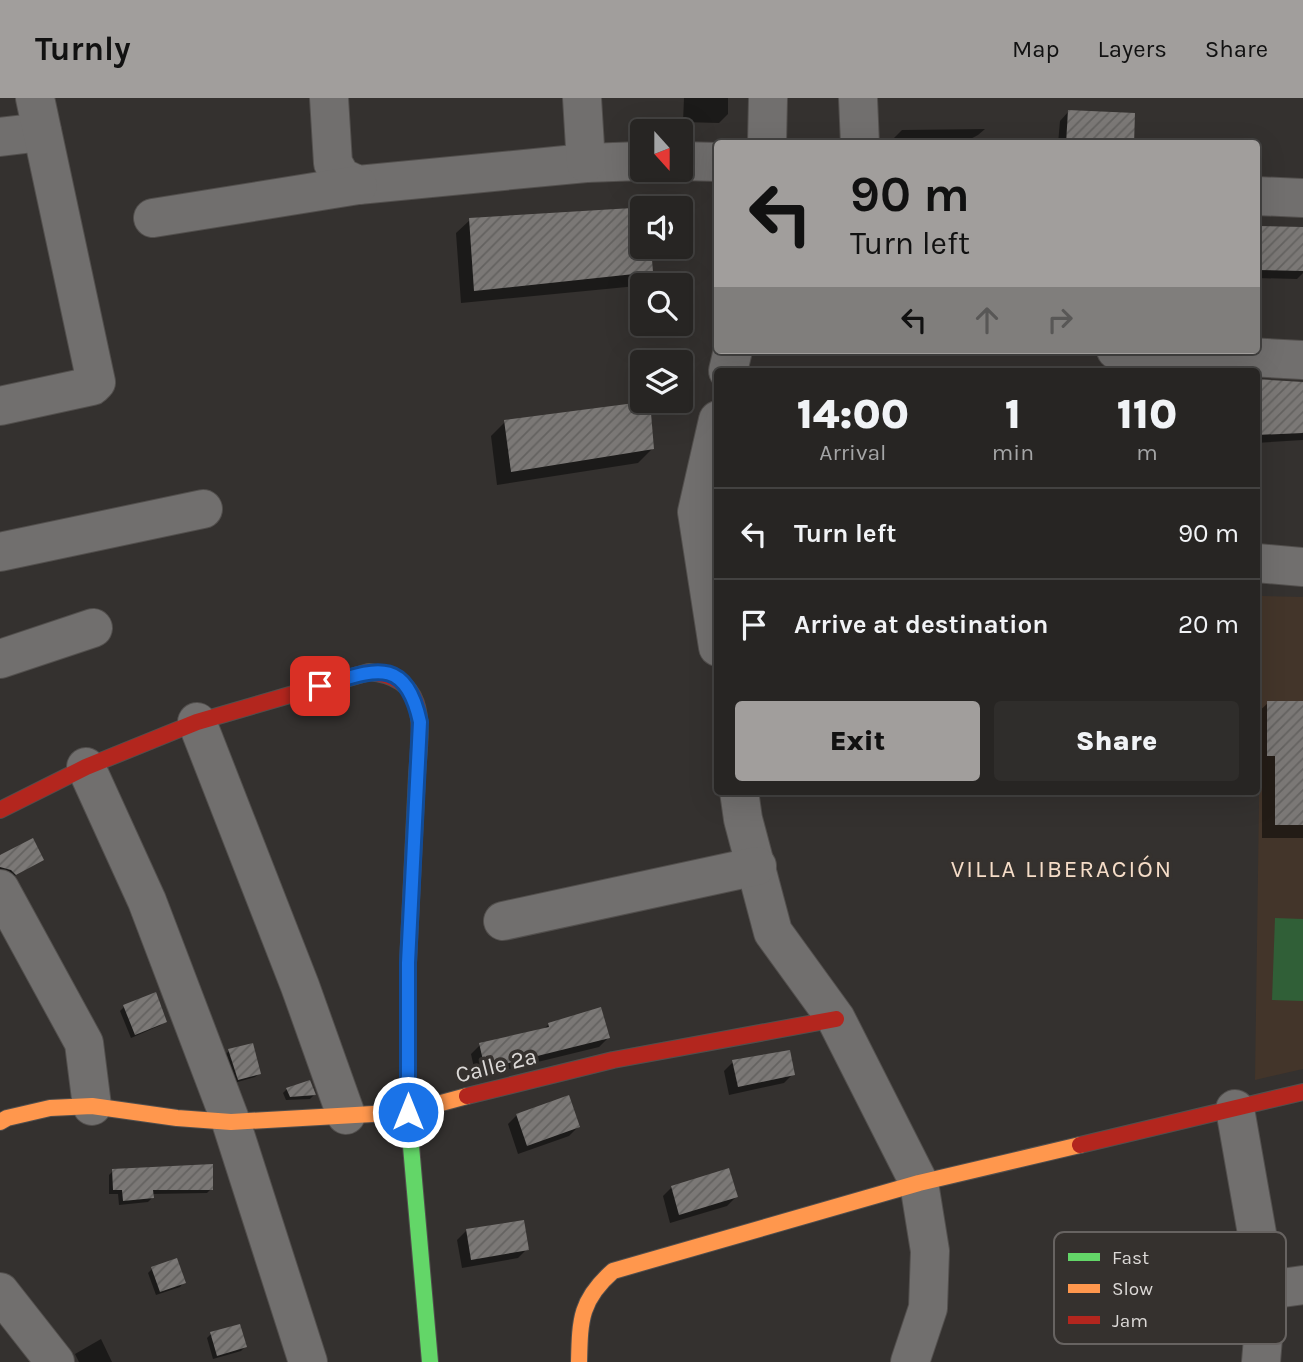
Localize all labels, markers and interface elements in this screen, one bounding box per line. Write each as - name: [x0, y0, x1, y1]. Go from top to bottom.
- text: Turnly: [35, 30, 131, 68]
- text: Map: [1012, 35, 1060, 63]
- text: Layers: [1098, 35, 1167, 63]
- text: Share: [1205, 35, 1268, 63]
- north arrow: [630, 119, 693, 182]
- map controls: [630, 119, 693, 413]
- text: 90 m: [850, 166, 970, 223]
- icon: left: [735, 168, 826, 259]
- button: sound: [630, 196, 693, 259]
- text: Turn left: [850, 225, 970, 262]
- button: search: [630, 273, 693, 336]
- icon: left: [895, 301, 933, 339]
- icon: ahead: [968, 301, 1006, 339]
- icon: right: [1041, 301, 1079, 339]
- button: layers: [630, 350, 693, 413]
- text: 14:00: [797, 389, 909, 439]
- text: 1: [1005, 389, 1021, 439]
- text: 110: [1117, 389, 1177, 439]
- text: Arrival: [819, 439, 887, 466]
- text: min: [992, 439, 1034, 466]
- text: m: [1136, 439, 1158, 466]
- icon: left: [735, 515, 773, 553]
- text: Turn left: [794, 518, 896, 549]
- text: 90 m: [1178, 518, 1239, 549]
- icon: arrive: [735, 606, 773, 644]
- text: Arrive at destination: [794, 609, 1048, 640]
- text: 20 m: [1178, 609, 1239, 640]
- pin: [290, 656, 350, 716]
- icon: arrive: [301, 667, 339, 705]
- button: Exit: [735, 701, 980, 781]
- button: Share: [994, 701, 1239, 781]
- district label: VILLA LIBERACIÓN: [951, 855, 1173, 883]
- street label: Calle 2ª: [453, 1042, 540, 1089]
- position arrow: [371, 1075, 445, 1149]
- legend: [1054, 1232, 1286, 1344]
- text: Fast: [1112, 1247, 1149, 1269]
- text: Slow: [1112, 1278, 1153, 1300]
- text: Jam: [1112, 1310, 1148, 1332]

